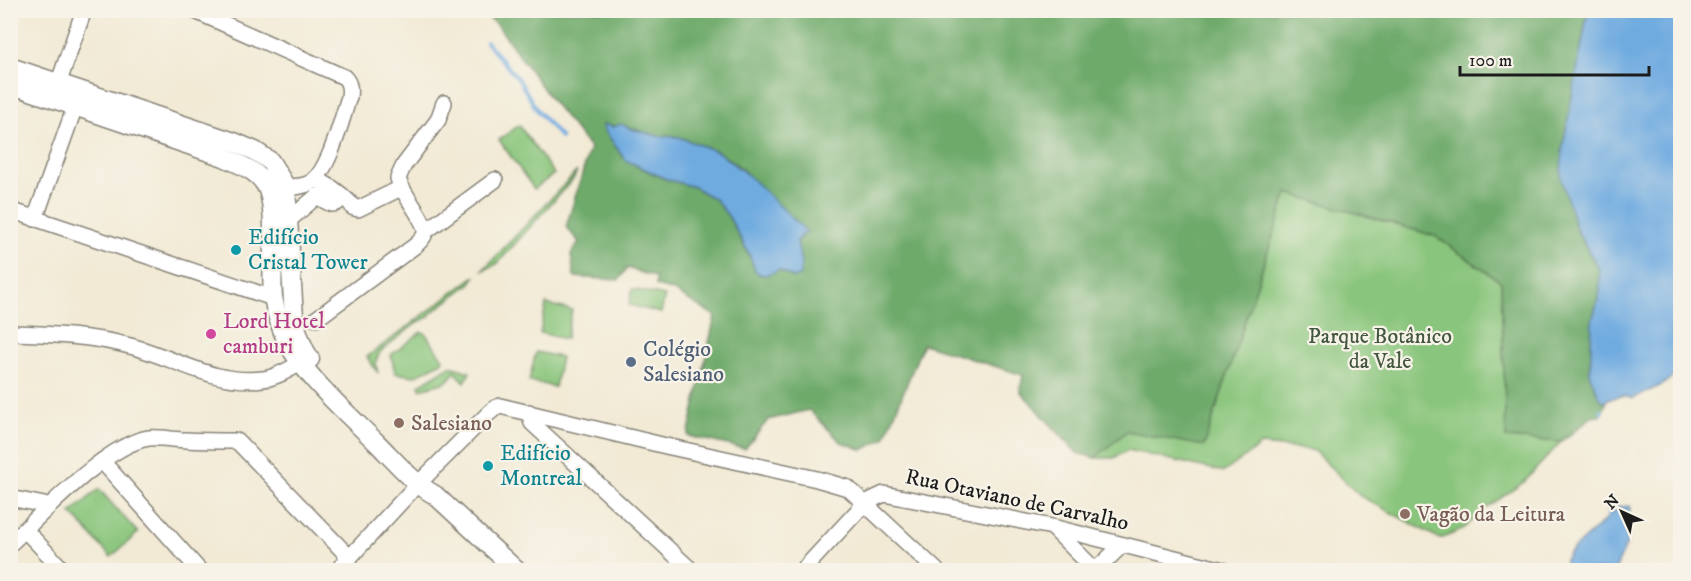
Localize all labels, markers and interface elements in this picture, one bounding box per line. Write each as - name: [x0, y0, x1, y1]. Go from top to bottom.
- scale bar: [1460, 39, 1649, 77]
- text: 100 m: [1469, 50, 1512, 72]
- place label: Edifício Cristal Tower: [248, 224, 369, 276]
- marker: Edifício Cristal Tower: [229, 243, 243, 257]
- place label: Lord Hotel camburi: [223, 308, 325, 360]
- park label: Parque Botânico da Vale: [1308, 323, 1452, 375]
- marker: Lord Hotel camburi: [204, 327, 218, 341]
- place label: Colégio Salesiano: [643, 336, 724, 388]
- marker: Colégio Salesiano: [624, 355, 638, 369]
- place label: Salesiano: [411, 410, 492, 437]
- marker: Salesiano: [392, 416, 406, 430]
- place label: Edifício Montreal: [500, 440, 583, 492]
- marker: Edifício Montreal: [481, 459, 495, 473]
- street label: Rua Otaviano de Carvalho: [903, 463, 1131, 537]
- north arrow: [1592, 482, 1652, 542]
- text: N: [1600, 490, 1624, 514]
- place label: Vagão da Leitura: [1416, 501, 1566, 528]
- marker: Vagão da Leitura: [1398, 507, 1412, 521]

